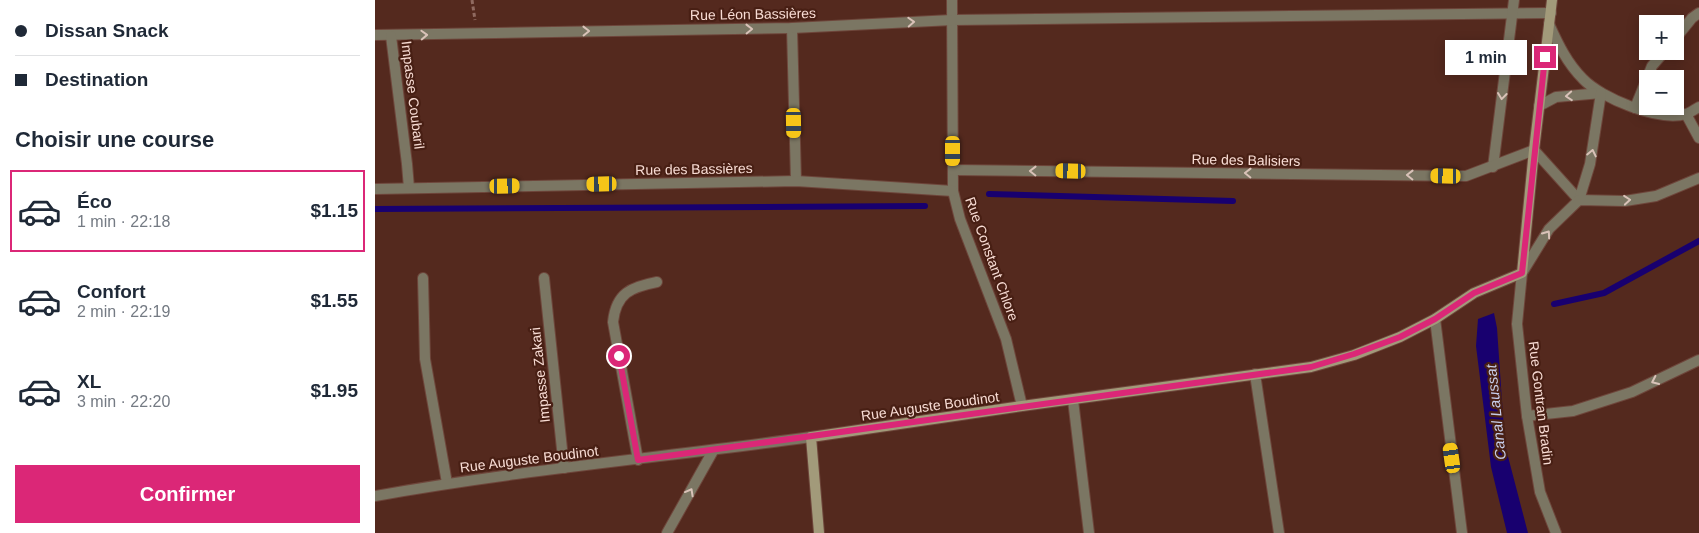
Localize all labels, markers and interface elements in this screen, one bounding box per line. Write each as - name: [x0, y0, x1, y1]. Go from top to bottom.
- street label: Rue Léon Bassières: [690, 5, 816, 23]
- map controls: [1639, 15, 1684, 115]
- button: +: [1639, 15, 1684, 60]
- one-way arrow: [907, 16, 915, 27]
- text: Dissan Snack: [45, 20, 169, 41]
- one-way arrow: [745, 24, 753, 34]
- one-way arrow: [582, 26, 590, 36]
- one-way arrow: [420, 29, 428, 40]
- street label: Impasse Coubaril: [398, 40, 428, 150]
- callout: 1 min: [1445, 40, 1527, 74]
- route end: [1534, 46, 1556, 68]
- text: 1 min: [1465, 49, 1507, 66]
- text: Destination: [45, 69, 148, 90]
- button: −: [1639, 70, 1684, 115]
- one-way arrow: [1564, 90, 1572, 101]
- one-way arrow: [1497, 92, 1507, 100]
- car: [786, 108, 801, 138]
- text: Choisir une course: [15, 127, 214, 152]
- car: [945, 136, 960, 166]
- one-way arrow: [1586, 148, 1597, 157]
- street label: Rue des Balisiers: [1191, 151, 1301, 169]
- street label: Rue des Bassières: [635, 160, 753, 178]
- car: [1055, 163, 1086, 179]
- one-way arrow: [1029, 166, 1036, 176]
- one-way arrow: [1244, 168, 1252, 179]
- car: [1430, 168, 1461, 184]
- one-way arrow: [1406, 170, 1414, 181]
- car: [586, 176, 617, 192]
- car: [489, 178, 520, 194]
- icon: car: [17, 189, 62, 234]
- text: Éco: [77, 191, 112, 212]
- street label: Rue Constant Chlore: [962, 195, 1022, 323]
- one-way arrow: [1624, 195, 1632, 206]
- text: $1.15: [310, 200, 358, 221]
- text: 1 min · 22:18: [77, 213, 170, 230]
- one-way arrow: [1541, 230, 1550, 239]
- icon: car: [17, 279, 62, 324]
- text: Confort: [77, 281, 146, 302]
- text: $1.55: [310, 290, 358, 311]
- text: 2 min · 22:19: [77, 303, 170, 320]
- street label: Impasse Zakari: [527, 327, 553, 423]
- street label: Rue Gontran Bradin: [1525, 340, 1557, 466]
- route start: [608, 345, 630, 367]
- water label: Canal Laussat: [1482, 363, 1509, 461]
- icon: car: [17, 369, 62, 414]
- text: XL: [77, 371, 101, 392]
- one-way arrow: [1651, 375, 1660, 386]
- text: $1.95: [310, 380, 358, 401]
- street label: Rue Auguste Boudinot: [860, 388, 1000, 424]
- text: 3 min · 22:20: [77, 393, 170, 410]
- car: [1442, 442, 1461, 474]
- street label: Rue Auguste Boudinot: [459, 443, 599, 475]
- button: Confirmer: [15, 465, 360, 523]
- one-way arrow: [684, 488, 694, 497]

